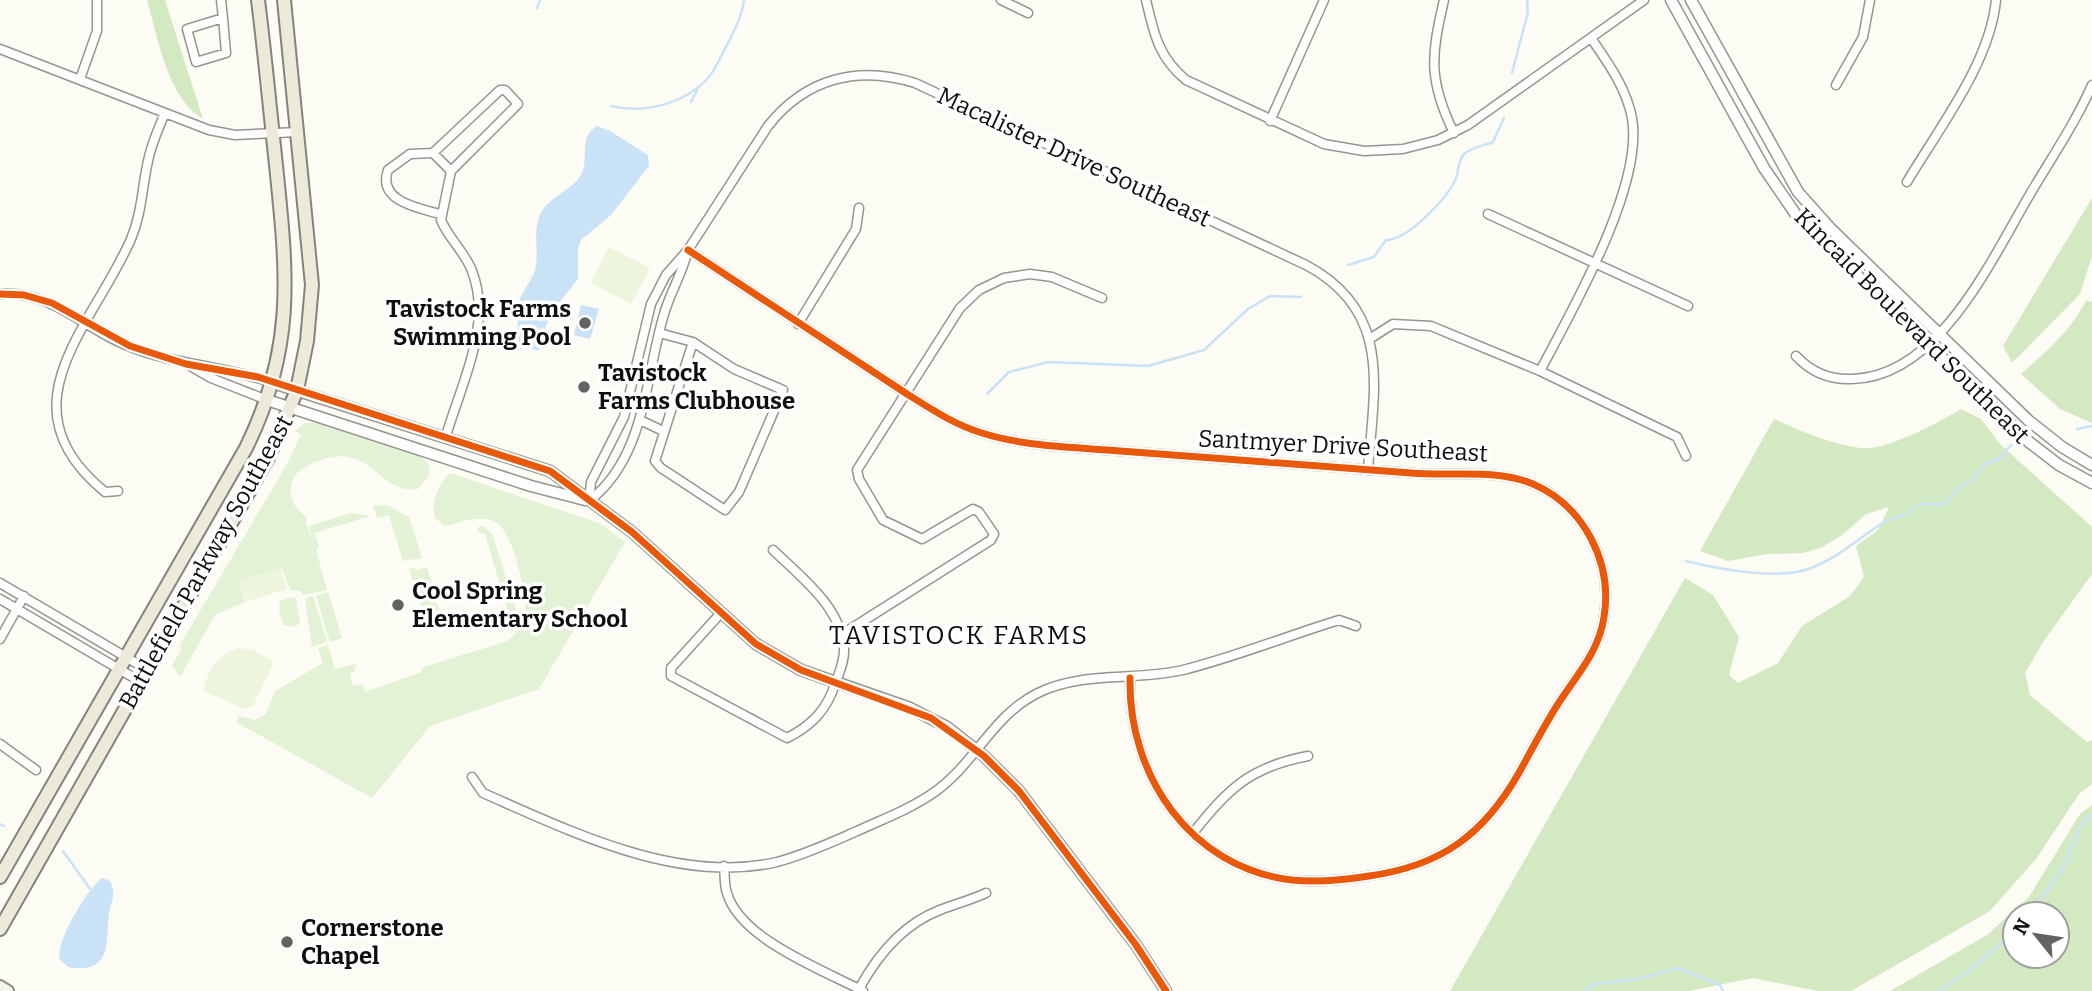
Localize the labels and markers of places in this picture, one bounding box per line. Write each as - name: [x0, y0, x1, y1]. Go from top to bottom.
- place label: Tavistock Farms Swimming Pool: [386, 295, 572, 351]
- marker: Tavistock Farms Swimming Pool: [577, 315, 593, 331]
- place label: Tavistock Farms Clubhouse: [598, 359, 795, 415]
- marker: Tavistock Farms Clubhouse: [576, 379, 592, 395]
- place label: Cool Spring Elementary School: [412, 577, 628, 633]
- marker: Cool Spring Elementary School: [390, 597, 406, 613]
- place label: Cornerstone Chapel: [301, 914, 444, 970]
- marker: Cornerstone Chapel: [279, 934, 295, 950]

